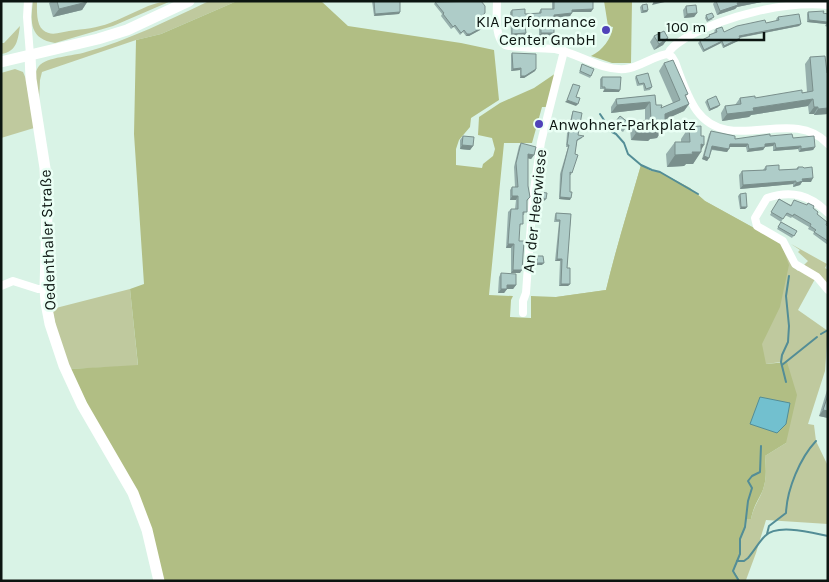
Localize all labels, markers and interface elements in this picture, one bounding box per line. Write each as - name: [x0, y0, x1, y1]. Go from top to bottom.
- scale bar: [659, 10, 764, 42]
- place label: KIA Performance Center GmbH: [476, 12, 596, 49]
- text: 100 m: [666, 18, 706, 36]
- marker: KIA Performance Center GmbH: [600, 24, 612, 36]
- place label: Anwohner-Parkplatz: [549, 115, 696, 134]
- marker: Anwohner-Parkplatz: [533, 118, 545, 130]
- street label: An der Heerwiese: [519, 148, 550, 274]
- street label: Oedenthaler Straße: [36, 169, 59, 311]

